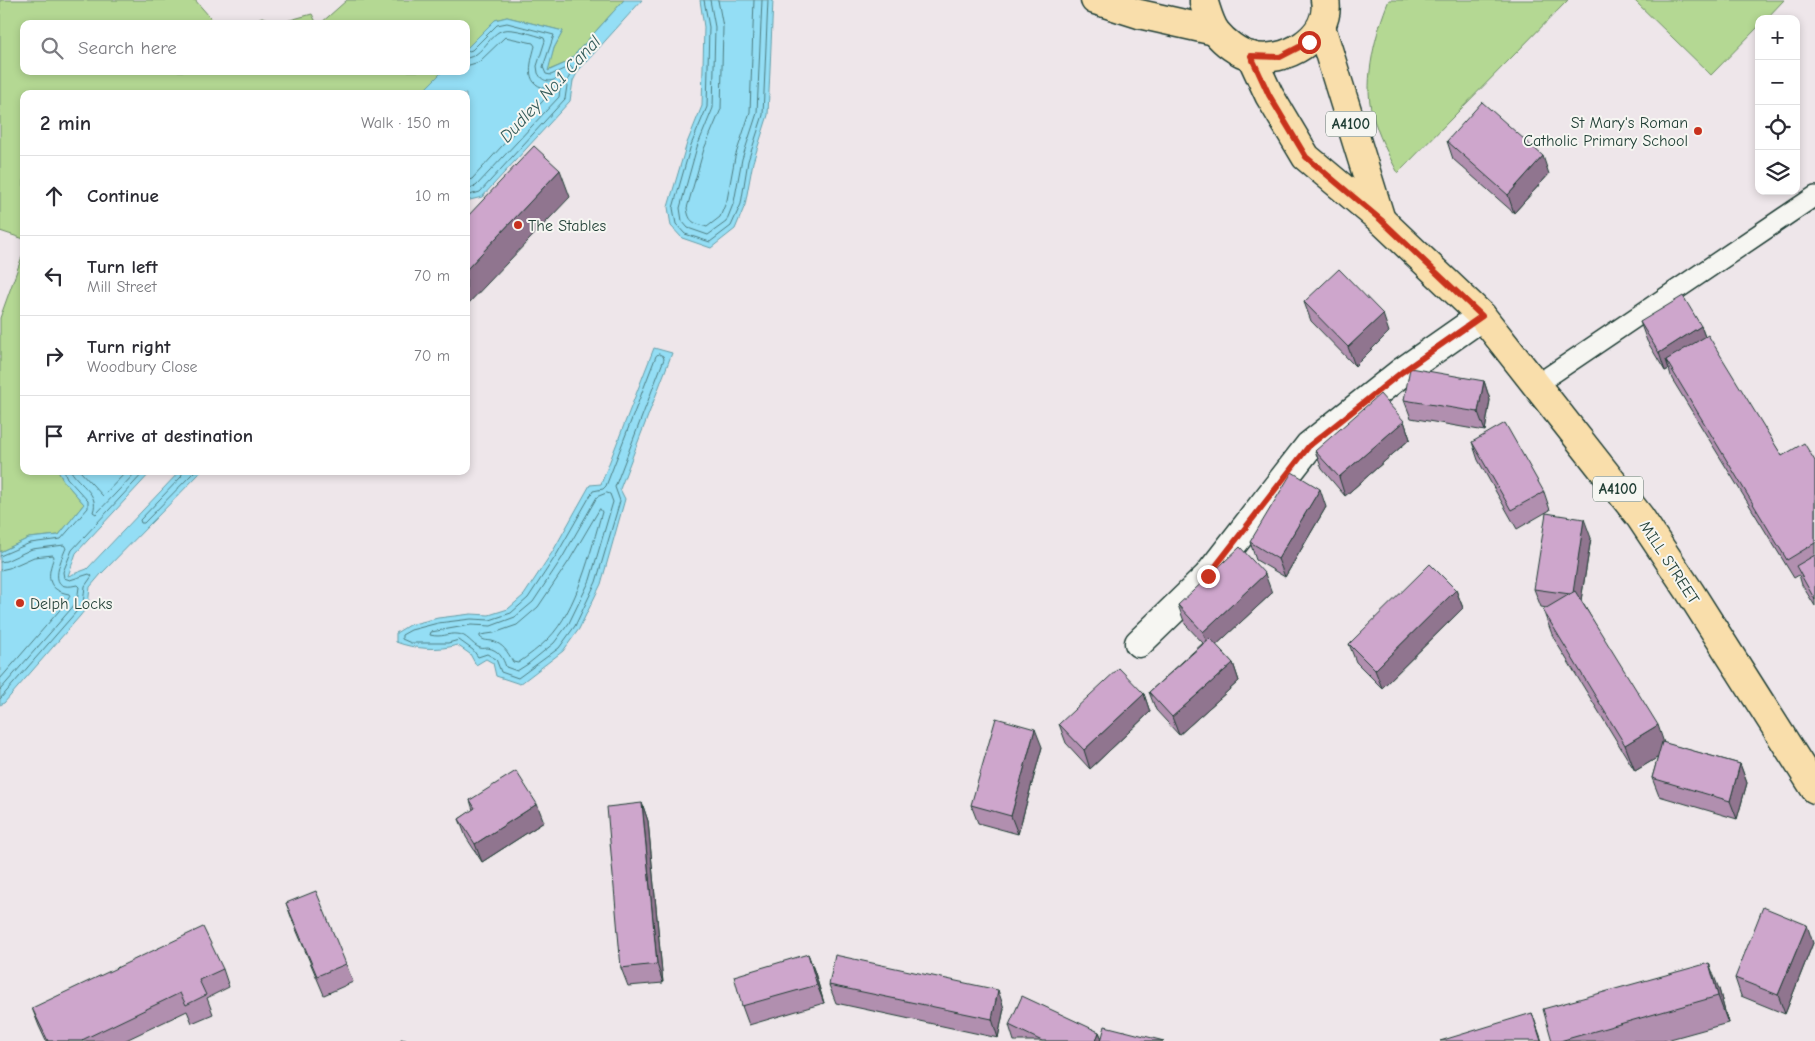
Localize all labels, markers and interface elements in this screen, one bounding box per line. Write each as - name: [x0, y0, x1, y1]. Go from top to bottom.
- map controls: [1755, 15, 1800, 195]
- button: +: [1755, 15, 1800, 60]
- search box: [20, 20, 470, 75]
- water label: Dudley No.1 Canal: [496, 31, 606, 147]
- route start: [1298, 31, 1321, 54]
- icon: search: [38, 34, 66, 62]
- text: Search here: [78, 37, 177, 59]
- button: −: [1755, 60, 1800, 105]
- button: locate: [1755, 105, 1800, 150]
- text: 2 min: [40, 111, 91, 135]
- road number: A4100: [1326, 112, 1376, 136]
- text: Walk · 150 m: [361, 114, 450, 132]
- place label: St Mary's Roman Catholic Primary School: [1523, 114, 1688, 150]
- marker: St Mary's Roman Catholic Primary School: [1692, 125, 1704, 137]
- button: layers: [1755, 150, 1800, 195]
- icon: ahead: [40, 182, 68, 210]
- text: Continue: [87, 185, 159, 207]
- text: 10 m: [415, 187, 450, 205]
- place label: The Stables: [528, 217, 607, 235]
- marker: The Stables: [512, 219, 524, 231]
- text: Turn left: [87, 256, 158, 278]
- icon: left: [40, 262, 68, 290]
- text: 70 m: [414, 267, 450, 285]
- text: Mill Street: [87, 278, 156, 296]
- text: Turn right: [87, 336, 171, 358]
- icon: right: [40, 342, 68, 370]
- text: 70 m: [414, 347, 450, 365]
- text: Woodbury Close: [87, 358, 198, 376]
- icon: arrive: [40, 422, 68, 450]
- text: Arrive at destination: [87, 425, 253, 447]
- road number: A4100: [1593, 476, 1643, 502]
- street label: MILL STREET: [1636, 518, 1703, 608]
- route end: [1197, 565, 1220, 588]
- place label: Delph Locks: [30, 595, 113, 613]
- marker: Delph Locks: [14, 597, 26, 609]

